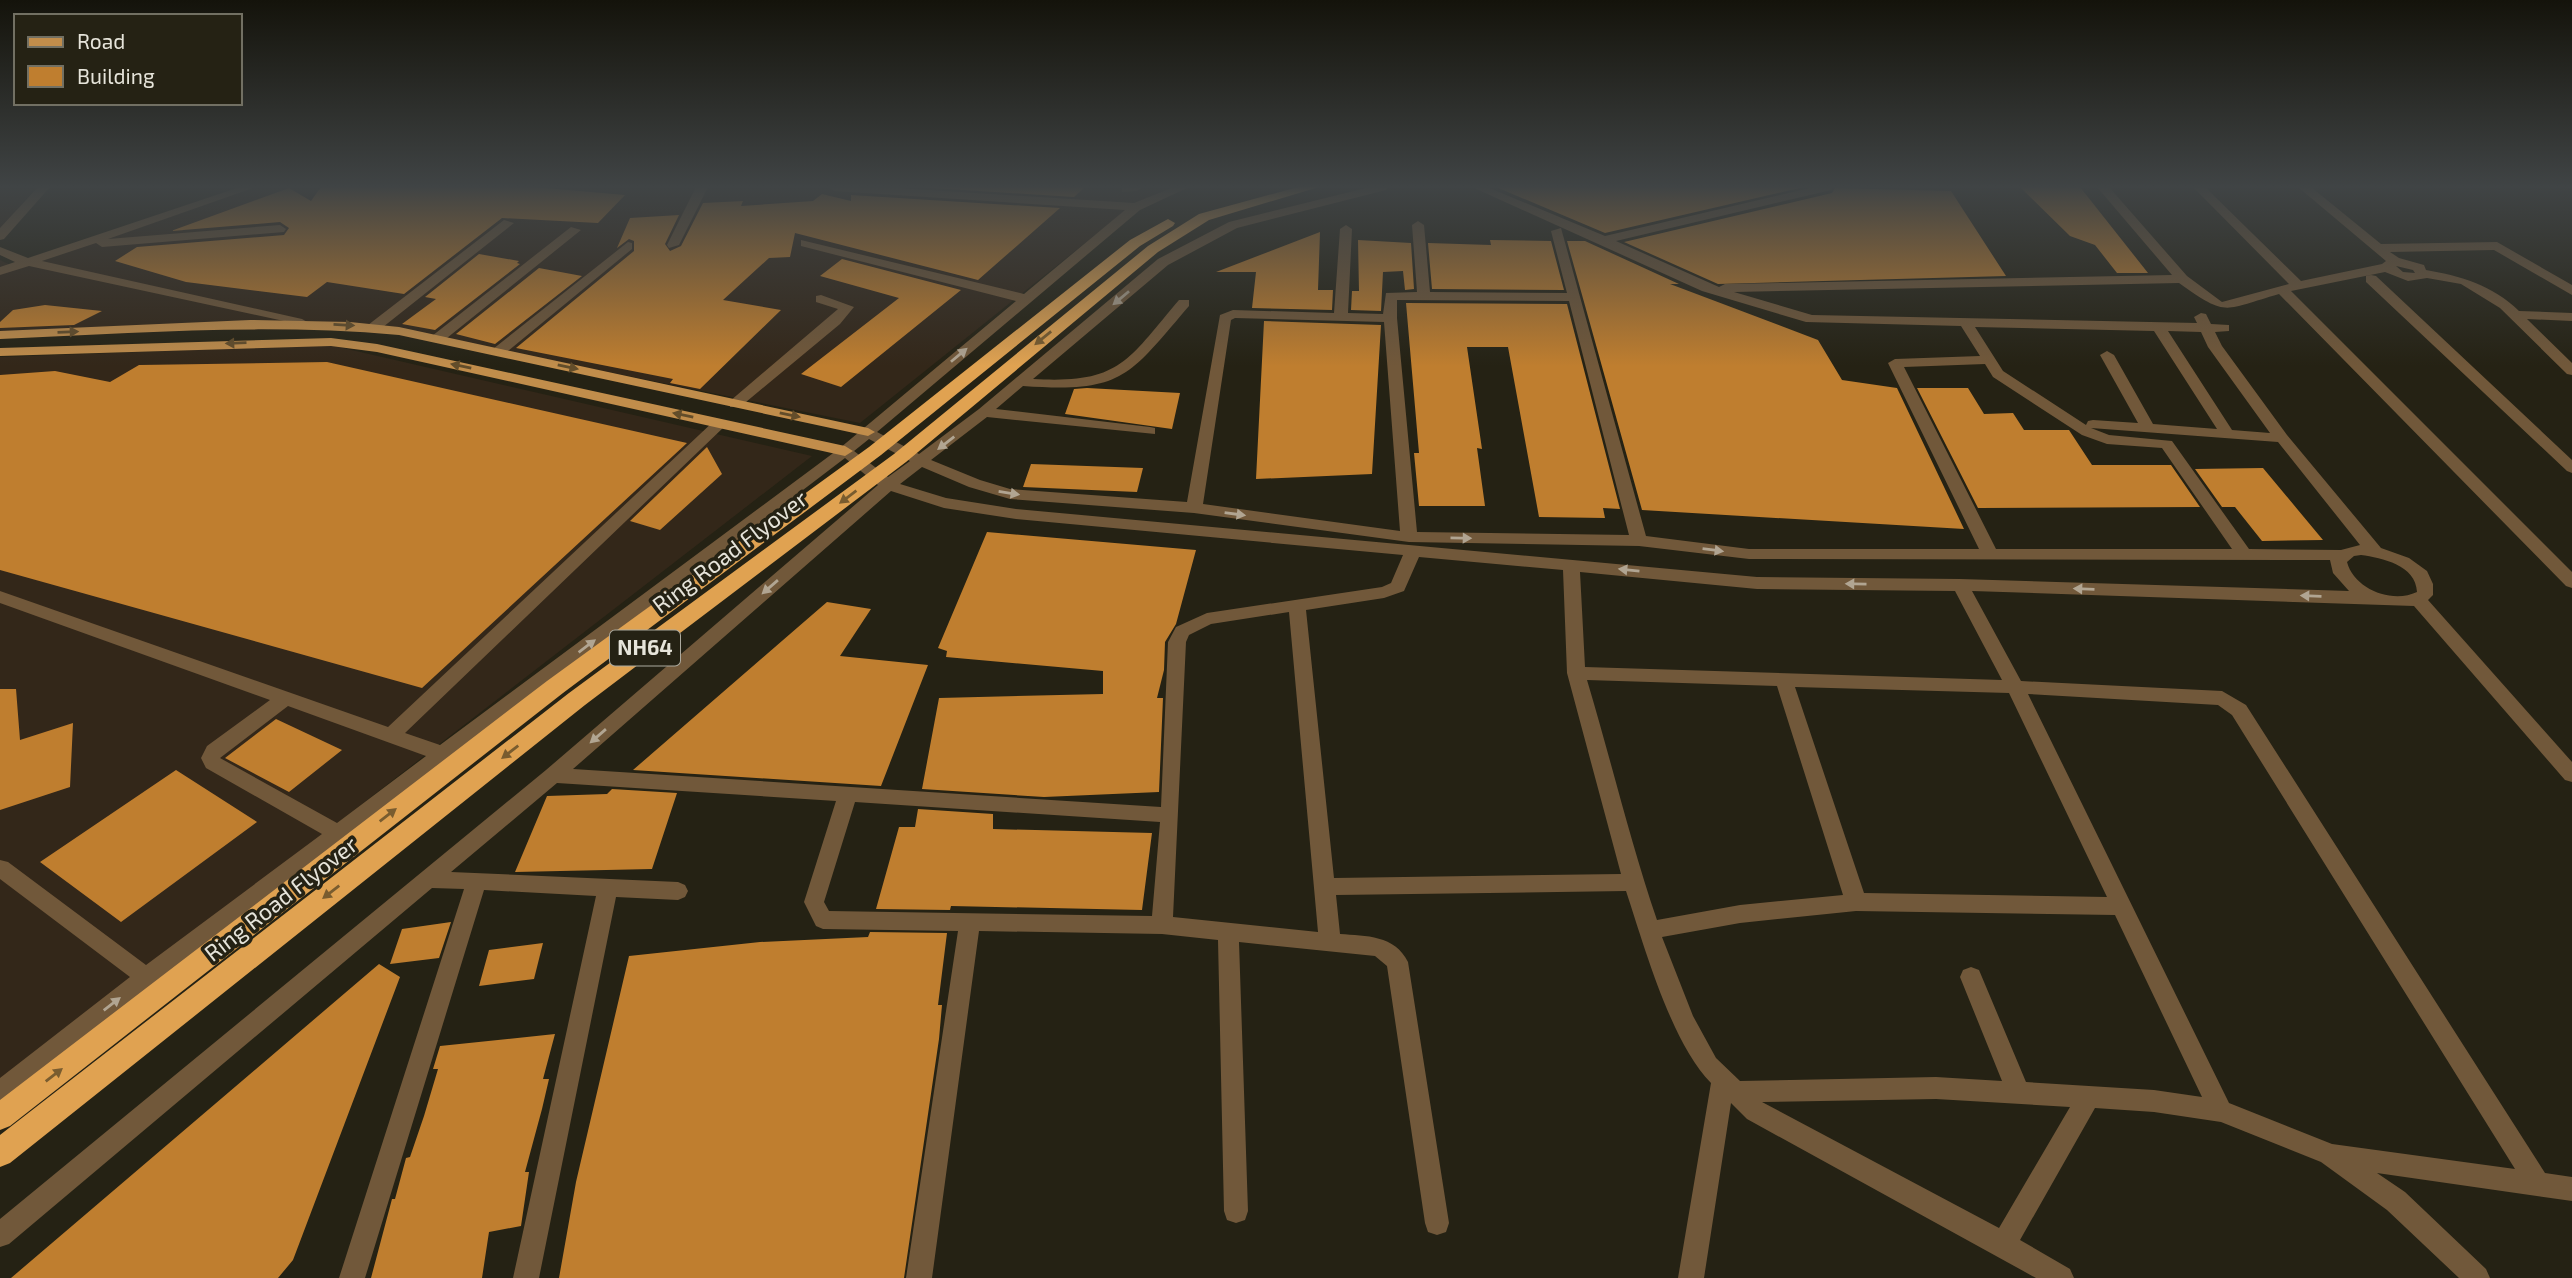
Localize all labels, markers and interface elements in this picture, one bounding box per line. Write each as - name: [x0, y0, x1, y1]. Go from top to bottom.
- legend: [14, 14, 242, 105]
- text: Road: [77, 28, 125, 53]
- text: Building: [77, 63, 155, 88]
- one-way arrow: [1112, 290, 1130, 305]
- one-way arrow: [334, 320, 356, 331]
- one-way arrow: [57, 327, 79, 338]
- one-way arrow: [1035, 330, 1053, 345]
- one-way arrow: [225, 338, 247, 349]
- one-way arrow: [950, 348, 968, 363]
- one-way arrow: [450, 361, 472, 372]
- one-way arrow: [557, 362, 579, 373]
- one-way arrow: [672, 410, 694, 421]
- one-way arrow: [779, 410, 801, 421]
- one-way arrow: [937, 435, 955, 450]
- street label: Ring Road Flyover: [646, 484, 812, 619]
- one-way arrow: [998, 488, 1020, 499]
- one-way arrow: [839, 490, 857, 504]
- one-way arrow: [1224, 508, 1246, 519]
- one-way arrow: [1450, 532, 1472, 544]
- one-way arrow: [1702, 544, 1724, 555]
- one-way arrow: [1618, 564, 1640, 575]
- one-way arrow: [1845, 578, 1867, 590]
- one-way arrow: [761, 579, 779, 595]
- one-way arrow: [2072, 583, 2094, 595]
- one-way arrow: [2300, 591, 2322, 602]
- road number: NH64: [610, 630, 680, 666]
- one-way arrow: [577, 639, 596, 653]
- one-way arrow: [589, 728, 607, 744]
- one-way arrow: [501, 744, 519, 759]
- one-way arrow: [379, 808, 397, 823]
- street label: Ring Road Flyover: [198, 830, 363, 967]
- one-way arrow: [322, 885, 340, 899]
- one-way arrow: [102, 997, 120, 1012]
- one-way arrow: [44, 1067, 62, 1082]

